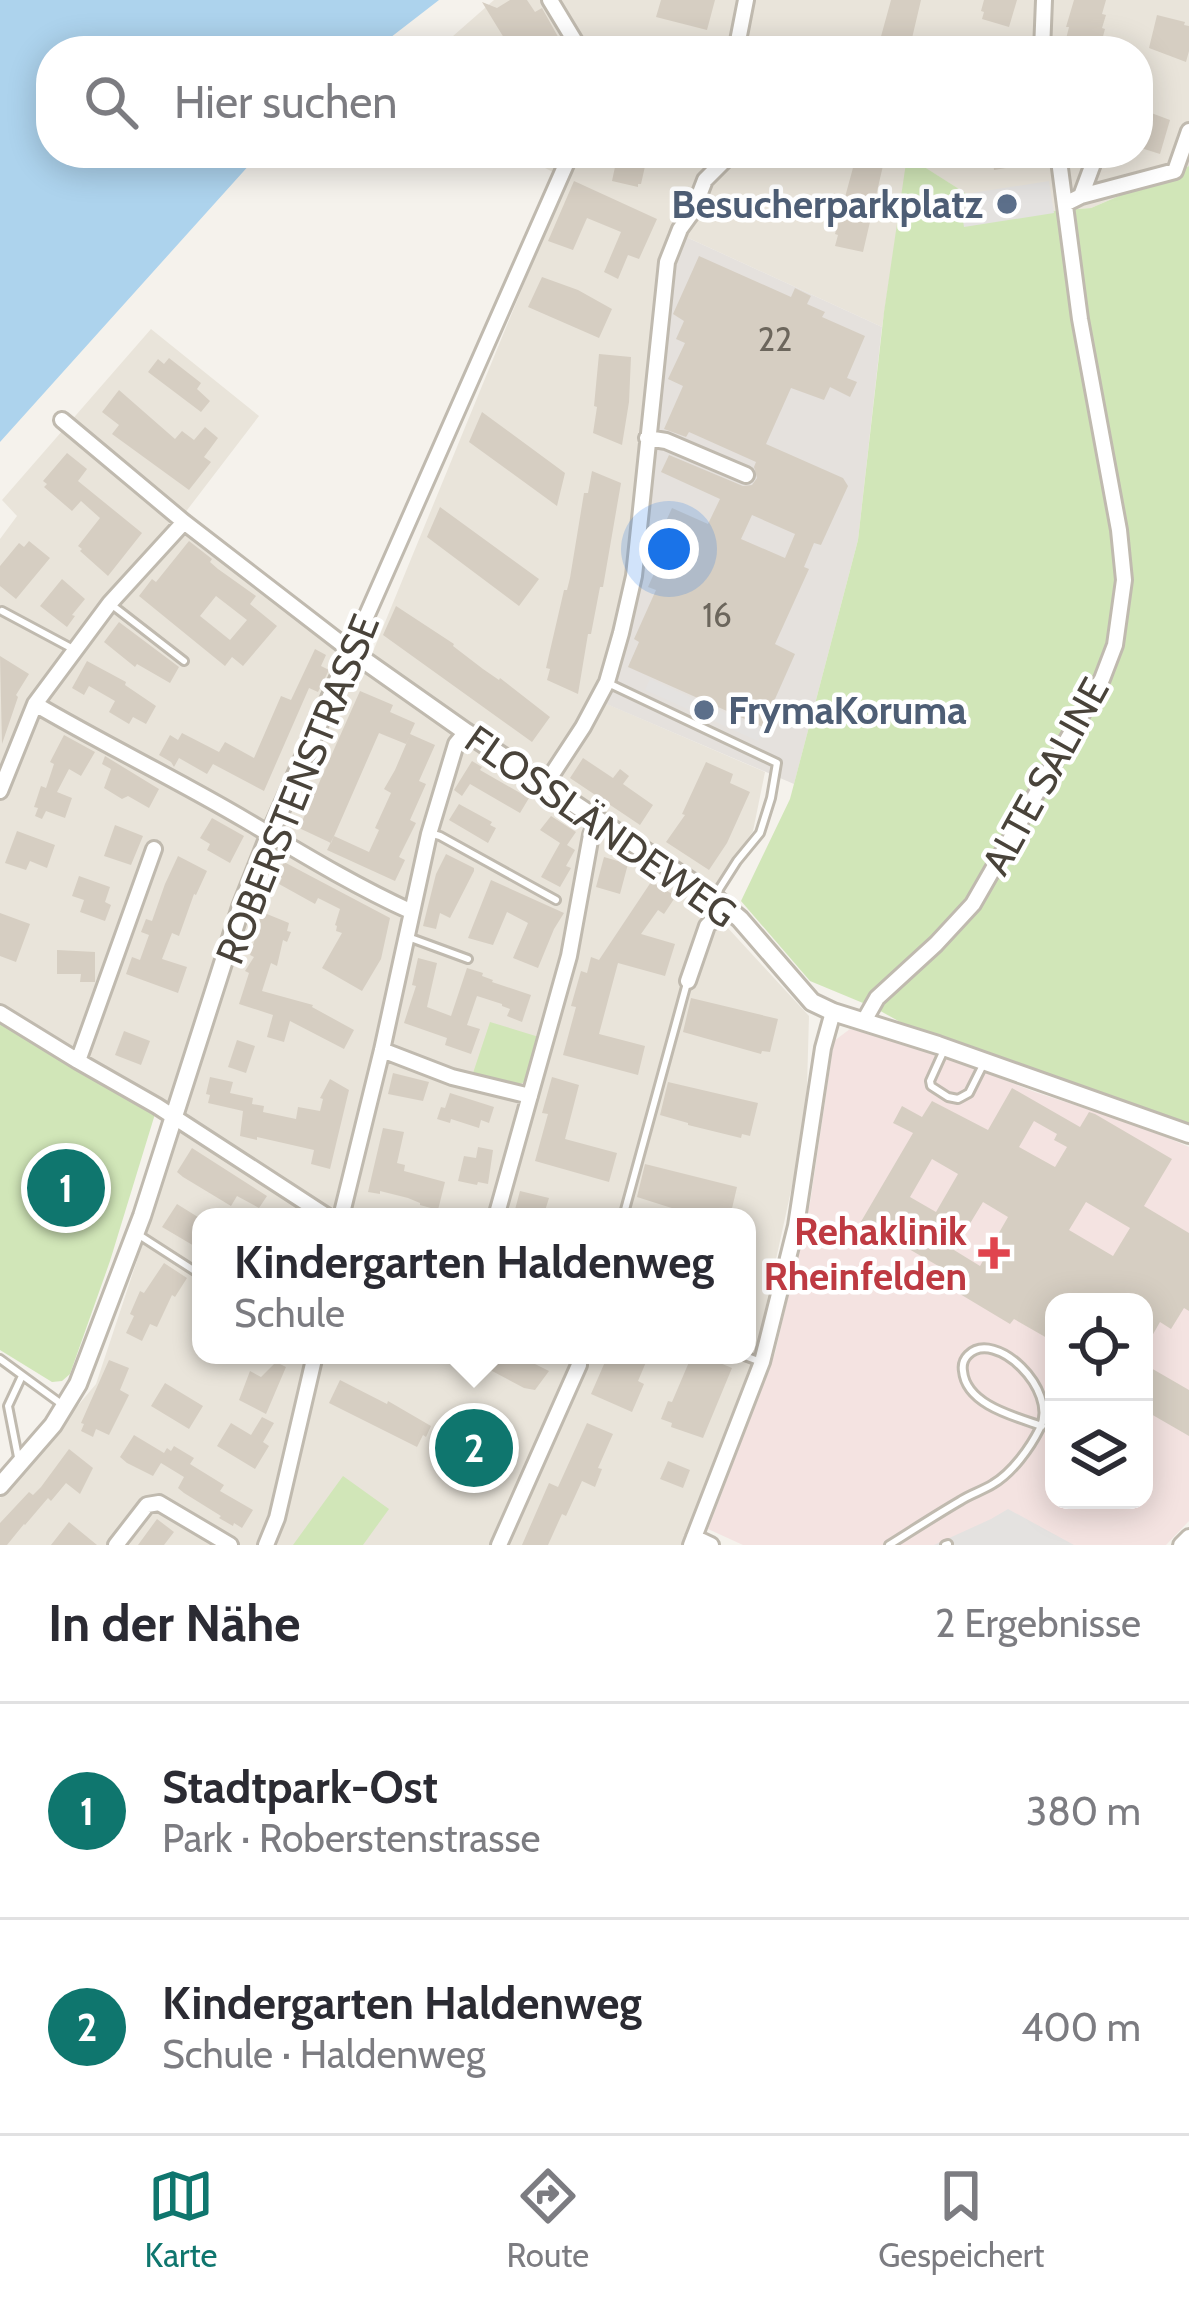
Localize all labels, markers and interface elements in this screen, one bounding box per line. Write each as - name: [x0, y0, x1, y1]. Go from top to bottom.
- search box: [36, 36, 1153, 168]
- icon: search: [78, 69, 144, 135]
- text: Hier suchen: [174, 75, 398, 129]
- place label: Besucherparkplatz: [671, 180, 983, 228]
- marker: Besucherparkplatz: [994, 191, 1020, 217]
- house number: 22: [758, 319, 792, 359]
- your location: [639, 519, 699, 579]
- house number: 16: [702, 595, 732, 635]
- street label: ROBERSTENSTRASSE: [205, 607, 389, 971]
- street label: ALTE SALINE: [971, 669, 1119, 883]
- place label: FrymaKoruma: [728, 686, 967, 734]
- marker: FrymaKoruma: [691, 697, 717, 723]
- street label: FLOSSLÄNDEWEG: [456, 715, 746, 937]
- pin: 1: [27, 1143, 105, 1233]
- place label: Rehaklinik Rheinfelden: [763, 1207, 967, 1300]
- popup: [192, 1208, 756, 1364]
- text: Kindergarten Haldenweg: [234, 1235, 714, 1289]
- marker: Rehaklinik Rheinfelden: [978, 1237, 1010, 1269]
- text: Schule: [234, 1289, 345, 1337]
- map controls: [1045, 1293, 1153, 1509]
- button: locate: [1045, 1293, 1153, 1401]
- button: layers: [1045, 1401, 1153, 1509]
- pin: 2: [435, 1403, 513, 1493]
- text: In der Nähe: [48, 1592, 301, 1654]
- text: 2 Ergebnisse: [935, 1599, 1141, 1647]
- text: Stadtpark-Ost: [162, 1760, 438, 1814]
- text: 1: [80, 1787, 94, 1835]
- text: 380 m: [1026, 1787, 1141, 1835]
- text: Park · Roberstenstrasse: [162, 1814, 541, 1862]
- text: Kindergarten Haldenweg: [162, 1976, 642, 2030]
- text: 2: [77, 2003, 97, 2051]
- text: 400 m: [1021, 2003, 1141, 2051]
- text: Schule · Haldenweg: [162, 2030, 485, 2078]
- tab: Karte: [145, 2163, 217, 2275]
- tab: Route: [507, 2163, 589, 2275]
- tab: Gespeichert: [878, 2163, 1044, 2275]

